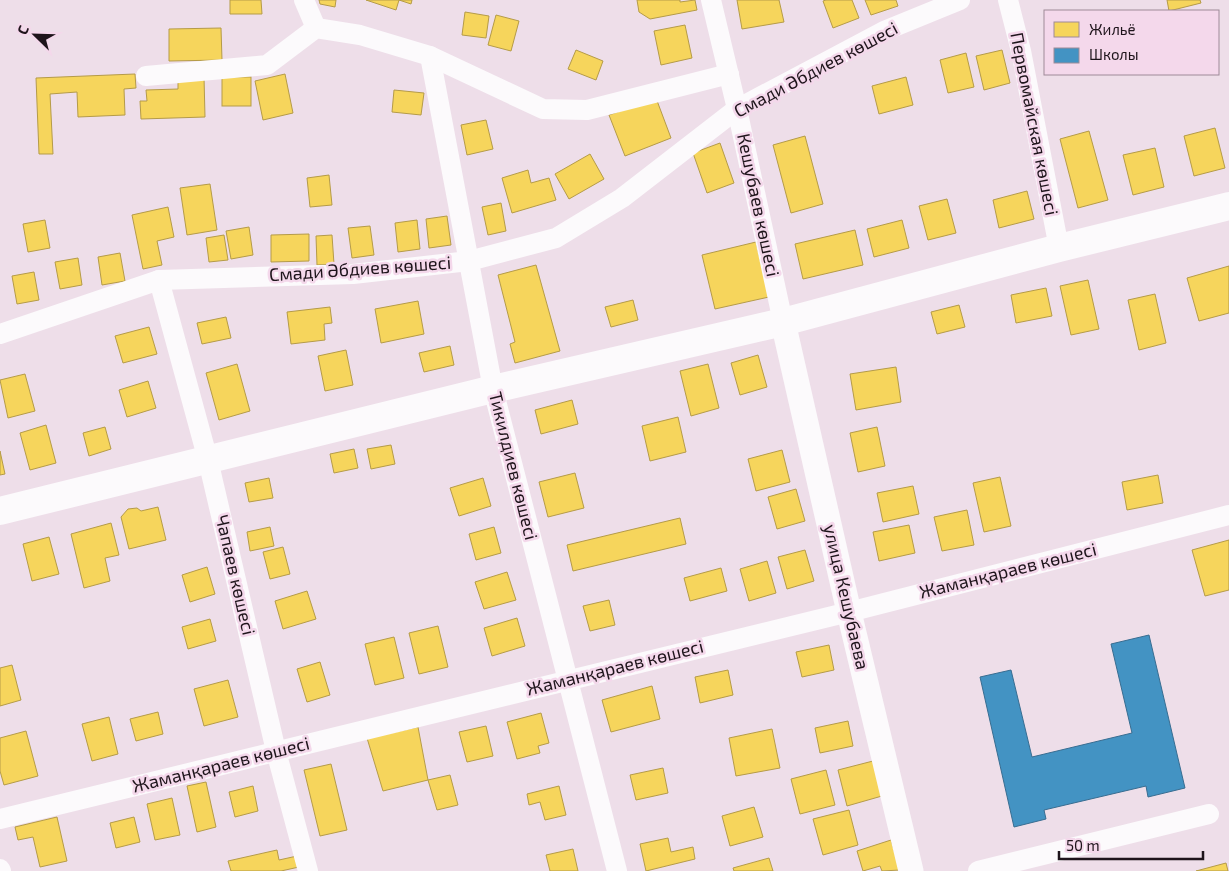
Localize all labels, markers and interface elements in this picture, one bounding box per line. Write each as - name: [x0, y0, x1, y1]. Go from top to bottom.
- north arrow: [10, 10, 60, 60]
- legend: [1044, 10, 1219, 75]
- street label: Смади Әбдиев көшесі: [730, 17, 901, 122]
- text: Жильё: [1089, 20, 1136, 38]
- text: С: [13, 23, 32, 37]
- street label: Первомайская көшесі: [1006, 30, 1064, 217]
- text: Школы: [1089, 45, 1139, 63]
- street label: Кешубаев көшесі: [733, 131, 785, 278]
- street label: Смади Әбдиев көшесі: [268, 251, 452, 285]
- street label: Тикилдиев көшесі: [485, 389, 543, 542]
- street label: Чапаев көшесі: [211, 513, 260, 637]
- street label: улица Кешубаева: [820, 522, 874, 672]
- street label: Жаманқараев көшесі: [917, 537, 1099, 603]
- street label: Жаманқараев көшесі: [524, 634, 706, 700]
- street label: Жаманқараев көшесі: [130, 731, 312, 797]
- scale bar: [1059, 828, 1203, 860]
- text: 50 m: [1066, 836, 1100, 854]

